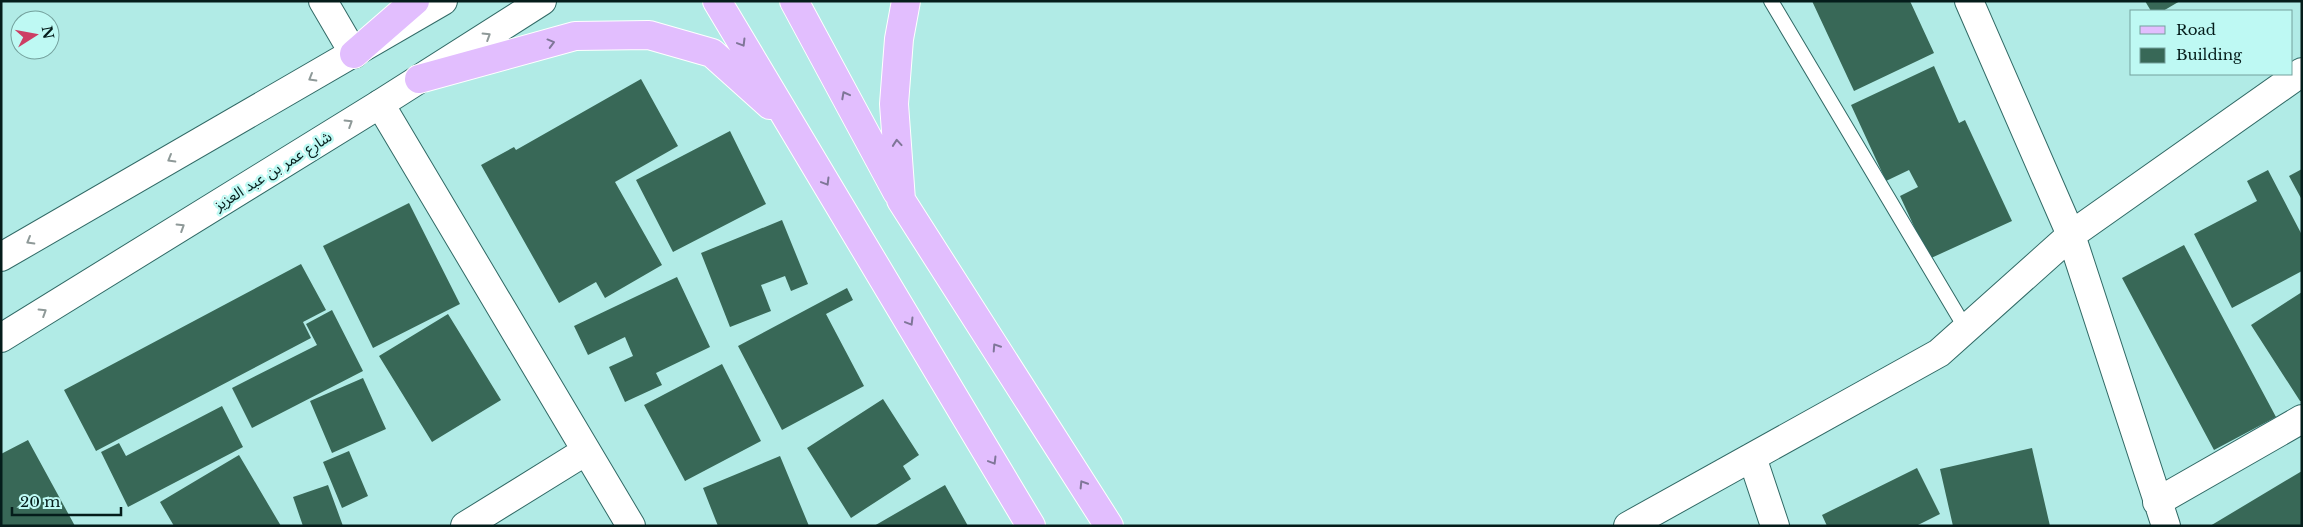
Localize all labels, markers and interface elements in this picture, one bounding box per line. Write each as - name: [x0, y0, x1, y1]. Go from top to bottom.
- north arrow: [10, 10, 60, 60]
- legend: [2130, 10, 2293, 75]
- text: Road: [2176, 20, 2216, 39]
- text: N: [38, 24, 58, 41]
- one-way arrow: [481, 33, 490, 43]
- one-way arrow: [736, 37, 746, 46]
- one-way arrow: [546, 38, 554, 48]
- text: Building: [2176, 45, 2243, 64]
- one-way arrow: [308, 72, 317, 82]
- one-way arrow: [841, 92, 851, 101]
- one-way arrow: [344, 120, 353, 130]
- street label: شارع عمر بن عبد العزيز: [209, 127, 337, 218]
- one-way arrow: [891, 139, 902, 147]
- one-way arrow: [167, 153, 176, 163]
- one-way arrow: [820, 177, 830, 186]
- one-way arrow: [176, 223, 185, 233]
- one-way arrow: [27, 234, 36, 244]
- one-way arrow: [37, 309, 46, 318]
- one-way arrow: [903, 316, 913, 325]
- one-way arrow: [993, 344, 1002, 353]
- one-way arrow: [986, 456, 996, 465]
- one-way arrow: [1080, 481, 1090, 490]
- scale bar: [12, 484, 121, 516]
- text: 20 m: [20, 492, 60, 511]

